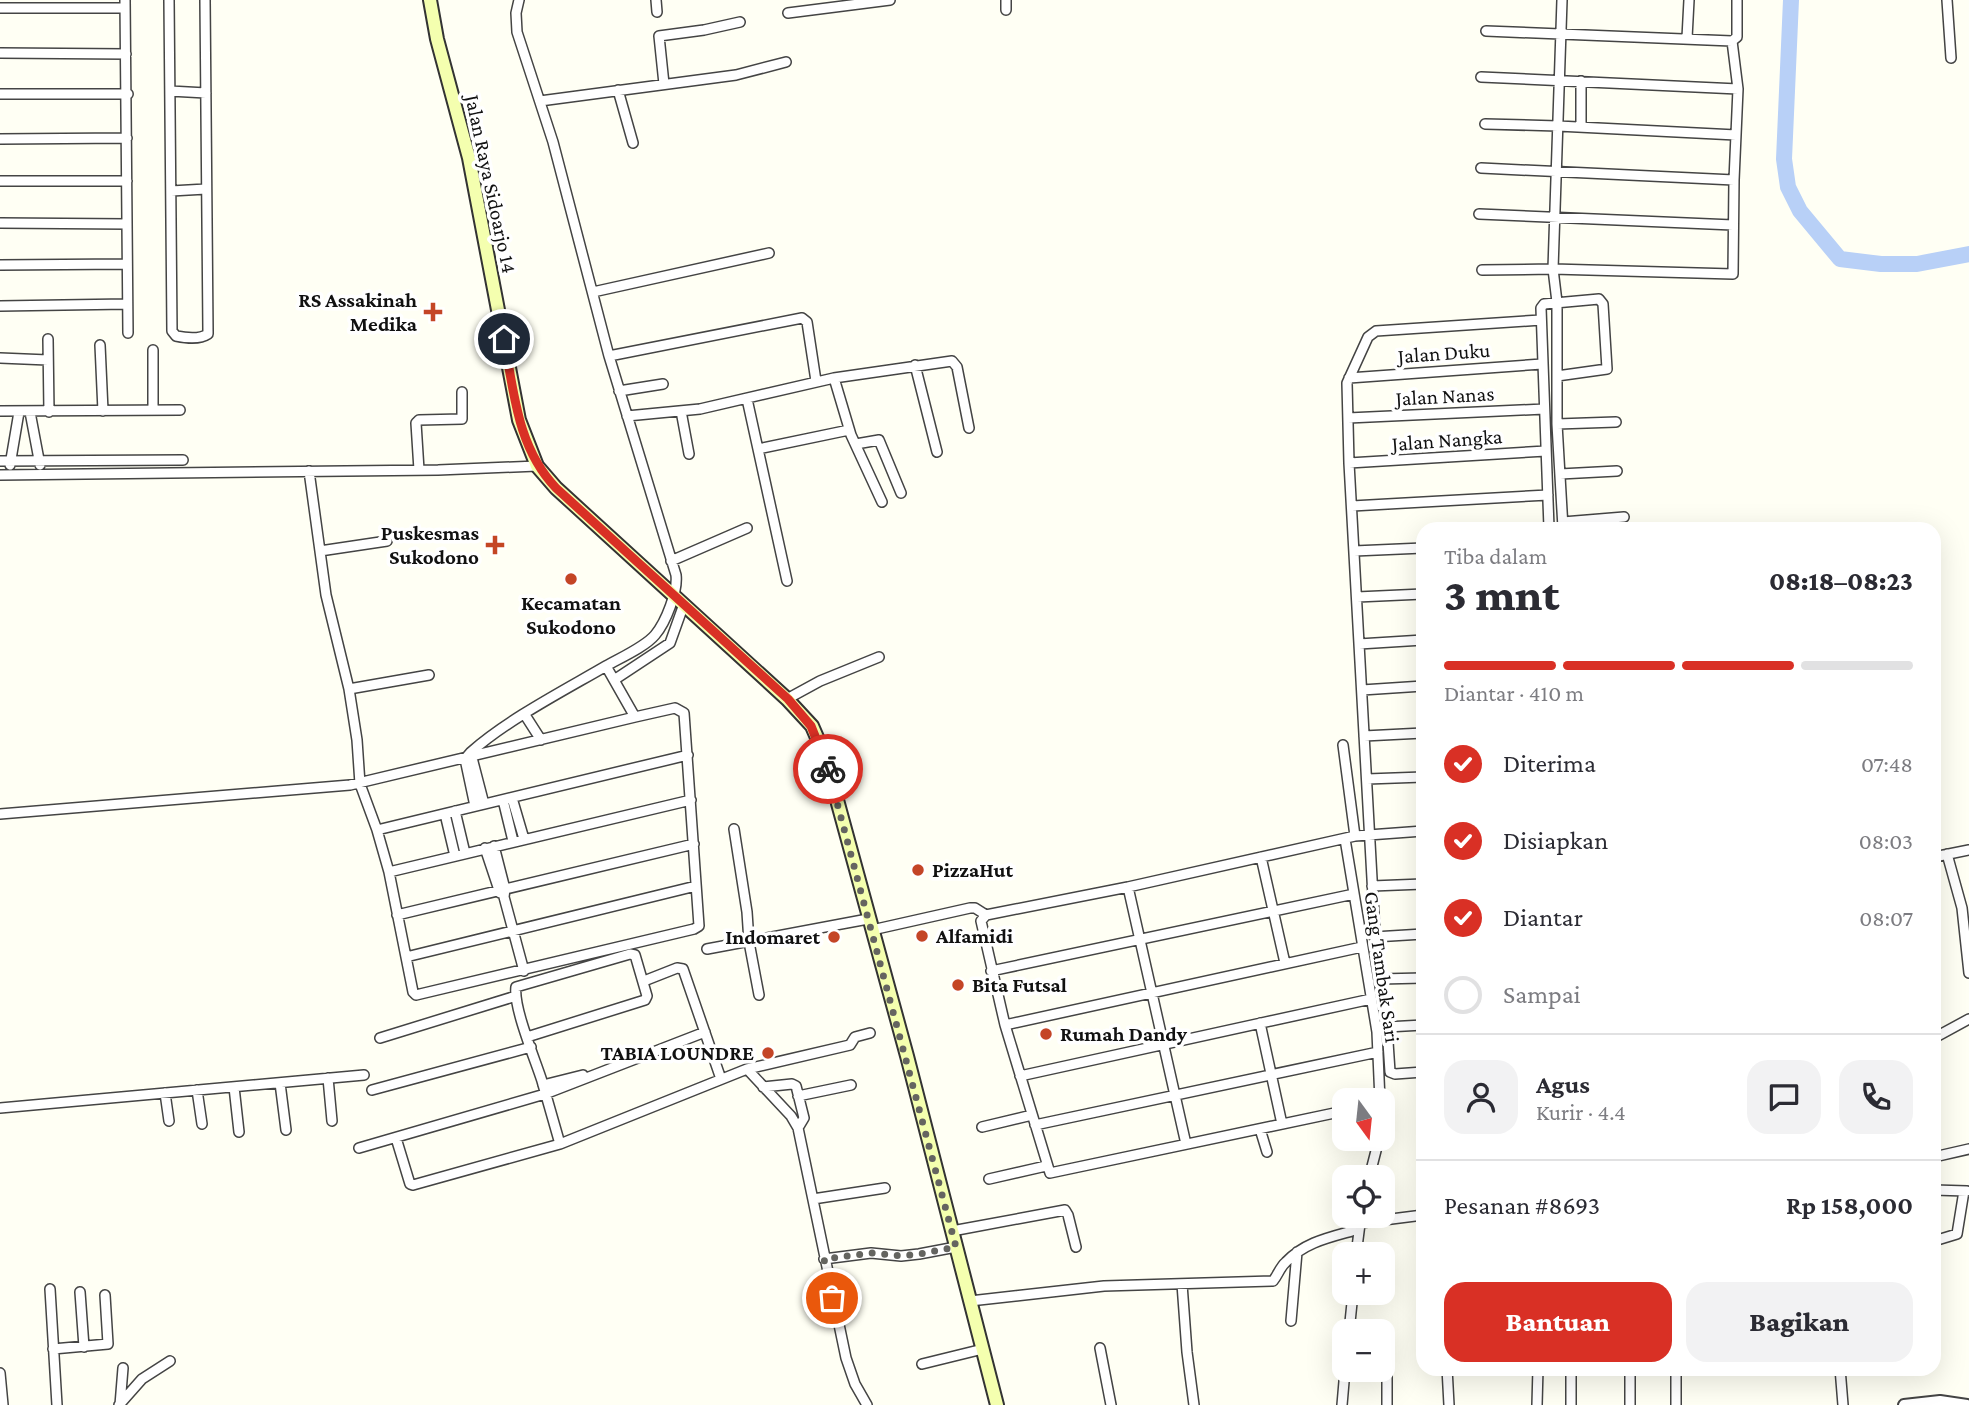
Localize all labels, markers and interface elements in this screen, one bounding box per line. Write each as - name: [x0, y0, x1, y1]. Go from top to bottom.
- street label: Jalan Raya Sidoarjo 14: [460, 91, 522, 275]
- place label: RS Assakinah Medika: [298, 288, 418, 336]
- marker: RS Assakinah Medika: [423, 302, 443, 322]
- pin: [474, 309, 534, 369]
- icon: home: [485, 320, 523, 358]
- street label: Jalan Duku: [1395, 338, 1491, 368]
- street label: Jalan Nanas: [1393, 381, 1495, 411]
- street label: Jalan Nangka: [1389, 424, 1503, 456]
- place label: Puskesmas Sukodono: [381, 521, 479, 569]
- marker: Puskesmas Sukodono: [485, 535, 505, 555]
- text: Tiba dalam: [1444, 543, 1547, 569]
- text: 08:18–08:23: [1769, 567, 1913, 596]
- text: 3 mnt: [1444, 569, 1559, 620]
- marker: Kecamatan Sukodono: [563, 571, 579, 587]
- place label: Kecamatan Sukodono: [521, 591, 621, 639]
- text: Diantar · 410 m: [1444, 680, 1584, 706]
- courier: [793, 734, 863, 804]
- icon: check: [1444, 745, 1482, 783]
- text: Diterima: [1503, 749, 1596, 778]
- icon: bike: [809, 750, 847, 788]
- text: 07:48: [1861, 751, 1913, 777]
- icon: check: [1444, 822, 1482, 860]
- text: Disiapkan: [1503, 826, 1608, 855]
- text: 08:03: [1859, 828, 1913, 854]
- place label: PizzaHut: [932, 858, 1014, 882]
- marker: PizzaHut: [910, 862, 926, 878]
- street label: Gang Tambak Sari: [1359, 890, 1405, 1045]
- icon: check: [1444, 899, 1482, 937]
- text: Diantar: [1503, 903, 1583, 932]
- text: 08:07: [1859, 905, 1913, 931]
- place label: Alfamidi: [935, 924, 1013, 948]
- place label: Indomaret: [725, 925, 820, 949]
- marker: Alfamidi: [914, 928, 930, 944]
- marker: Indomaret: [826, 929, 842, 945]
- place label: Bita Futsal: [972, 973, 1067, 997]
- marker: Bita Futsal: [950, 977, 966, 993]
- text: Sampai: [1503, 980, 1581, 1009]
- place label: Rumah Dandy: [1060, 1022, 1188, 1046]
- marker: Rumah Dandy: [1038, 1026, 1054, 1042]
- place label: TABIA LOUNDRE: [600, 1041, 754, 1065]
- marker: TABIA LOUNDRE: [760, 1045, 776, 1061]
- button: person: [1444, 1060, 1518, 1134]
- button: chat: [1747, 1060, 1821, 1134]
- button: phone: [1839, 1060, 1913, 1134]
- text: Agus: [1536, 1070, 1590, 1099]
- north arrow: [1332, 1088, 1395, 1152]
- map controls: [1332, 1088, 1395, 1382]
- text: Kurir · 4.4: [1536, 1099, 1626, 1125]
- button: locate: [1332, 1165, 1395, 1228]
- text: Pesanan #8693: [1444, 1191, 1600, 1220]
- text: Rp 158,000: [1786, 1191, 1913, 1220]
- button: +: [1332, 1242, 1395, 1305]
- pin: [802, 1268, 862, 1328]
- icon: bag: [813, 1279, 851, 1317]
- button: Bantuan: [1444, 1282, 1672, 1362]
- button: Bagikan: [1686, 1282, 1913, 1362]
- button: −: [1332, 1319, 1395, 1382]

